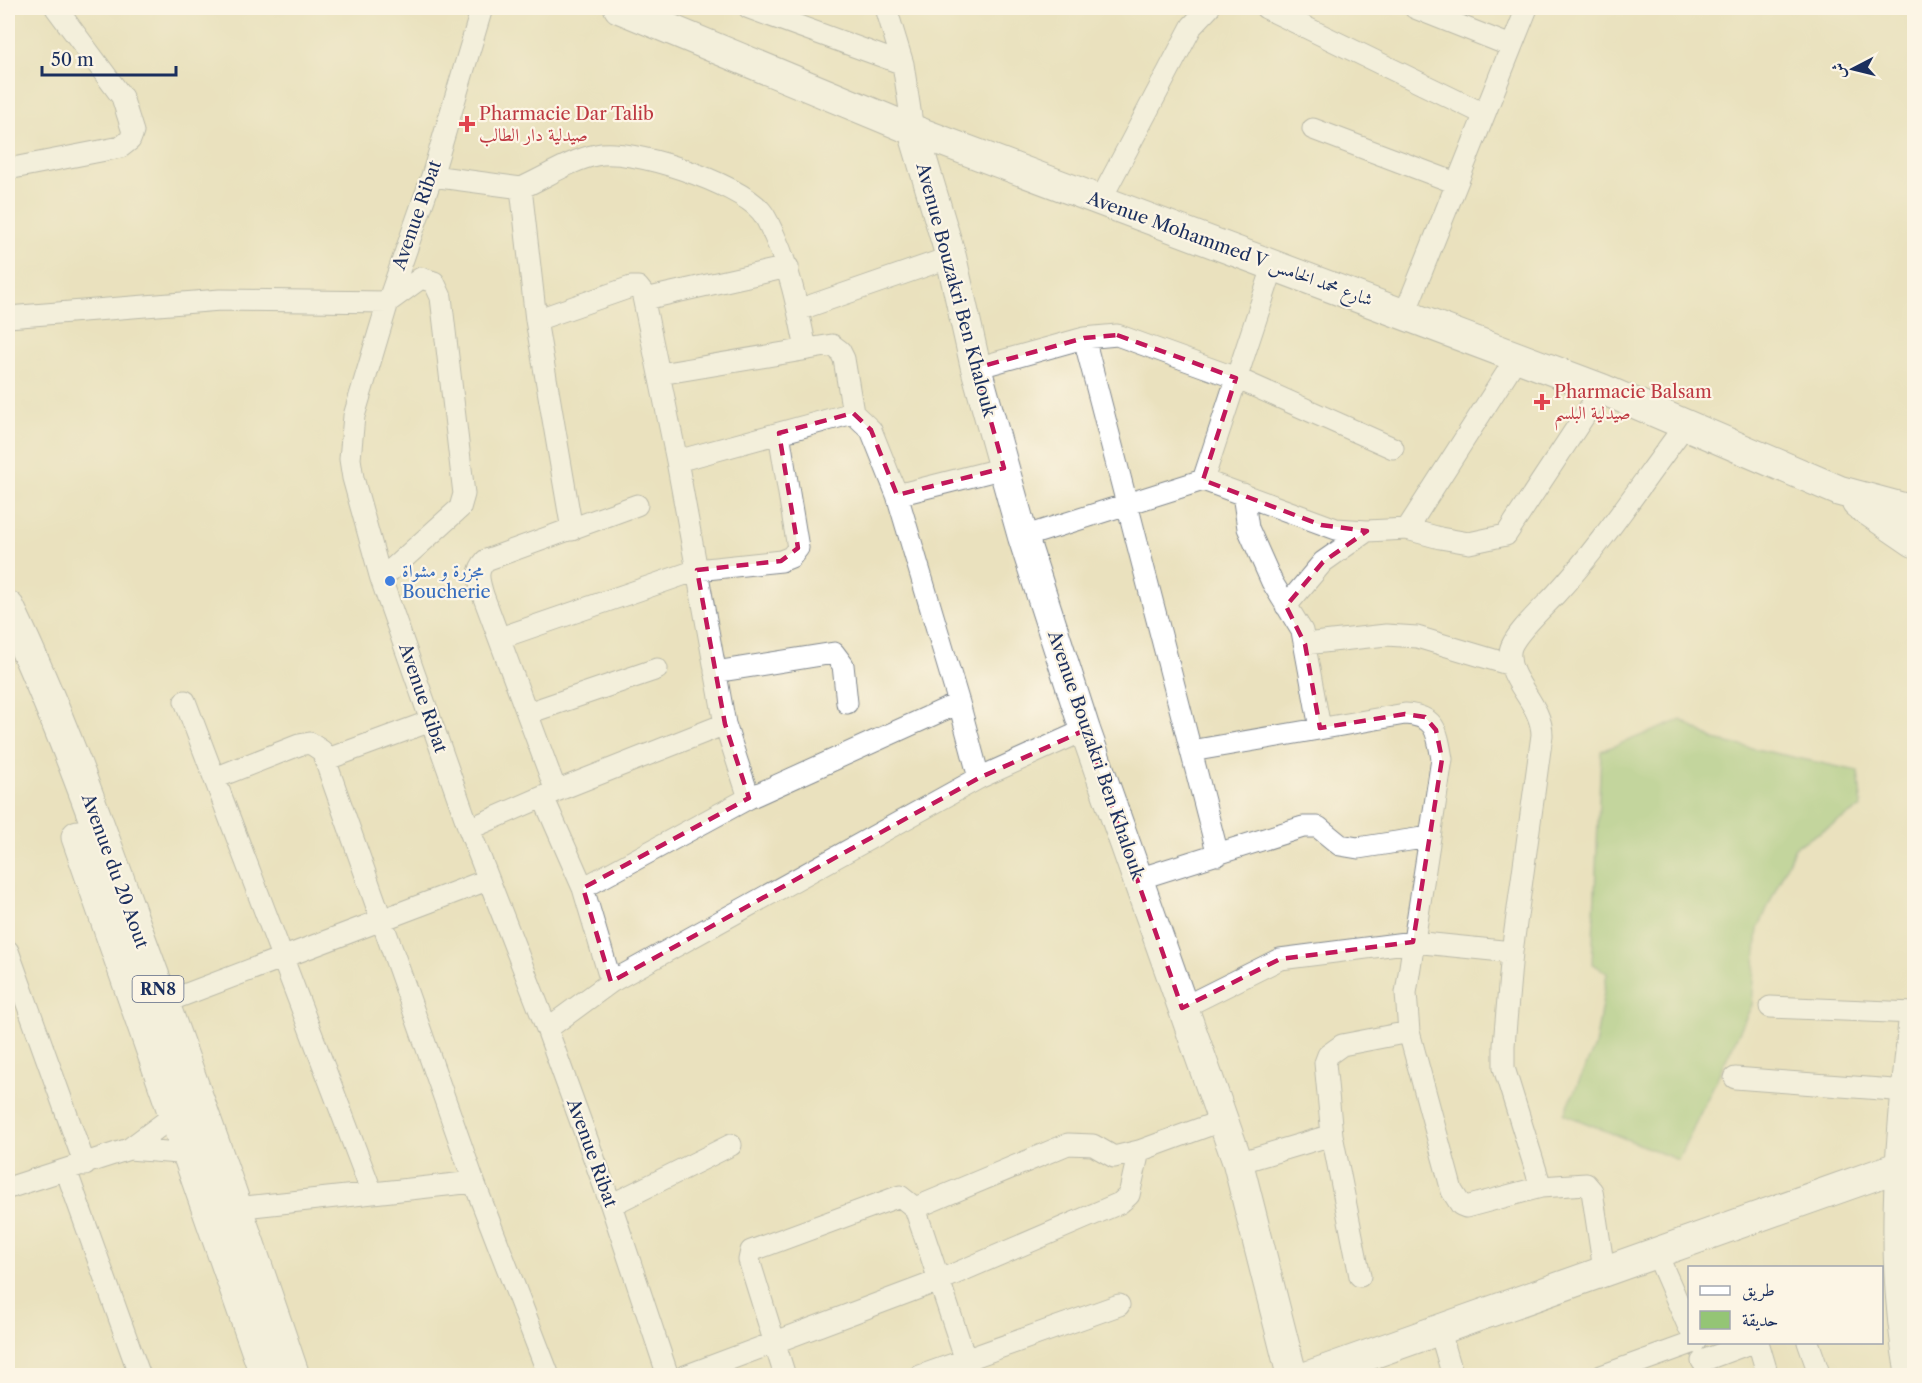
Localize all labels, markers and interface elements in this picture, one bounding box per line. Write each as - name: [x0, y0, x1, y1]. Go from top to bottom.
- scale bar: [42, 39, 176, 77]
- north arrow: [1823, 39, 1883, 99]
- text: 50 m: [51, 49, 94, 71]
- text: ش: [1827, 62, 1849, 80]
- place label: Pharmacie Dar Talib صيدلية دار الطالب: [479, 103, 654, 147]
- marker: Pharmacie Dar Talib صيدلية دار الطالب: [460, 117, 474, 131]
- street label: Avenue Ribat: [388, 157, 446, 273]
- street label: Avenue Bouzakri Ben Khalouk: [911, 160, 1001, 421]
- street label: Avenue Mohammed V شارع محمد الخامس: [1082, 187, 1376, 315]
- place label: Pharmacie Balsam صيدلية البلسم: [1554, 381, 1712, 431]
- marker: Pharmacie Balsam صيدلية البلسم: [1535, 395, 1549, 409]
- place label: مجزرة و مشواة Boucherie: [402, 560, 491, 603]
- marker: مجزرة و مشواة Boucherie: [383, 574, 397, 588]
- street label: Avenue Bouzakri Ben Khalouk: [1043, 627, 1150, 884]
- street label: Avenue Ribat: [394, 640, 452, 756]
- street label: Avenue du 20 Aout: [76, 790, 153, 952]
- road number: RN8: [132, 976, 184, 1002]
- street label: Avenue Ribat: [562, 1095, 622, 1211]
- legend: [1688, 1266, 1883, 1344]
- text: طريق: [1742, 1279, 1775, 1302]
- text: حديقة: [1742, 1309, 1778, 1331]

